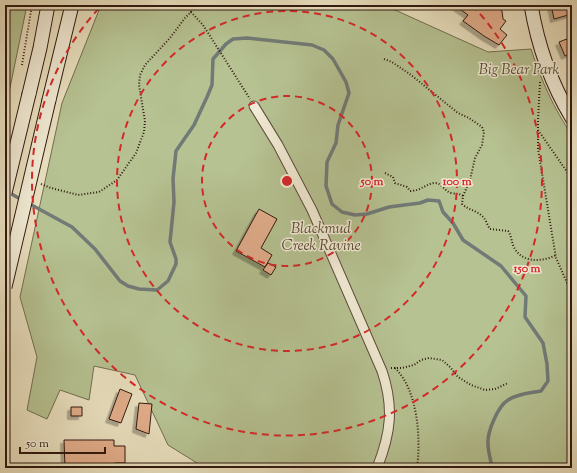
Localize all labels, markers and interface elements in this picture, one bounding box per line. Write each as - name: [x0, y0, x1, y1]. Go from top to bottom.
- park label: Big Bear Park: [479, 60, 560, 81]
- text: 50 m: [360, 173, 384, 191]
- text: 100 m: [441, 173, 472, 191]
- centre of rings: [280, 174, 294, 188]
- park label: Blackmud Creek Ravine: [281, 219, 361, 257]
- text: 150 m: [512, 260, 541, 278]
- scale bar: [20, 429, 105, 455]
- text: 50 m: [25, 435, 49, 453]

